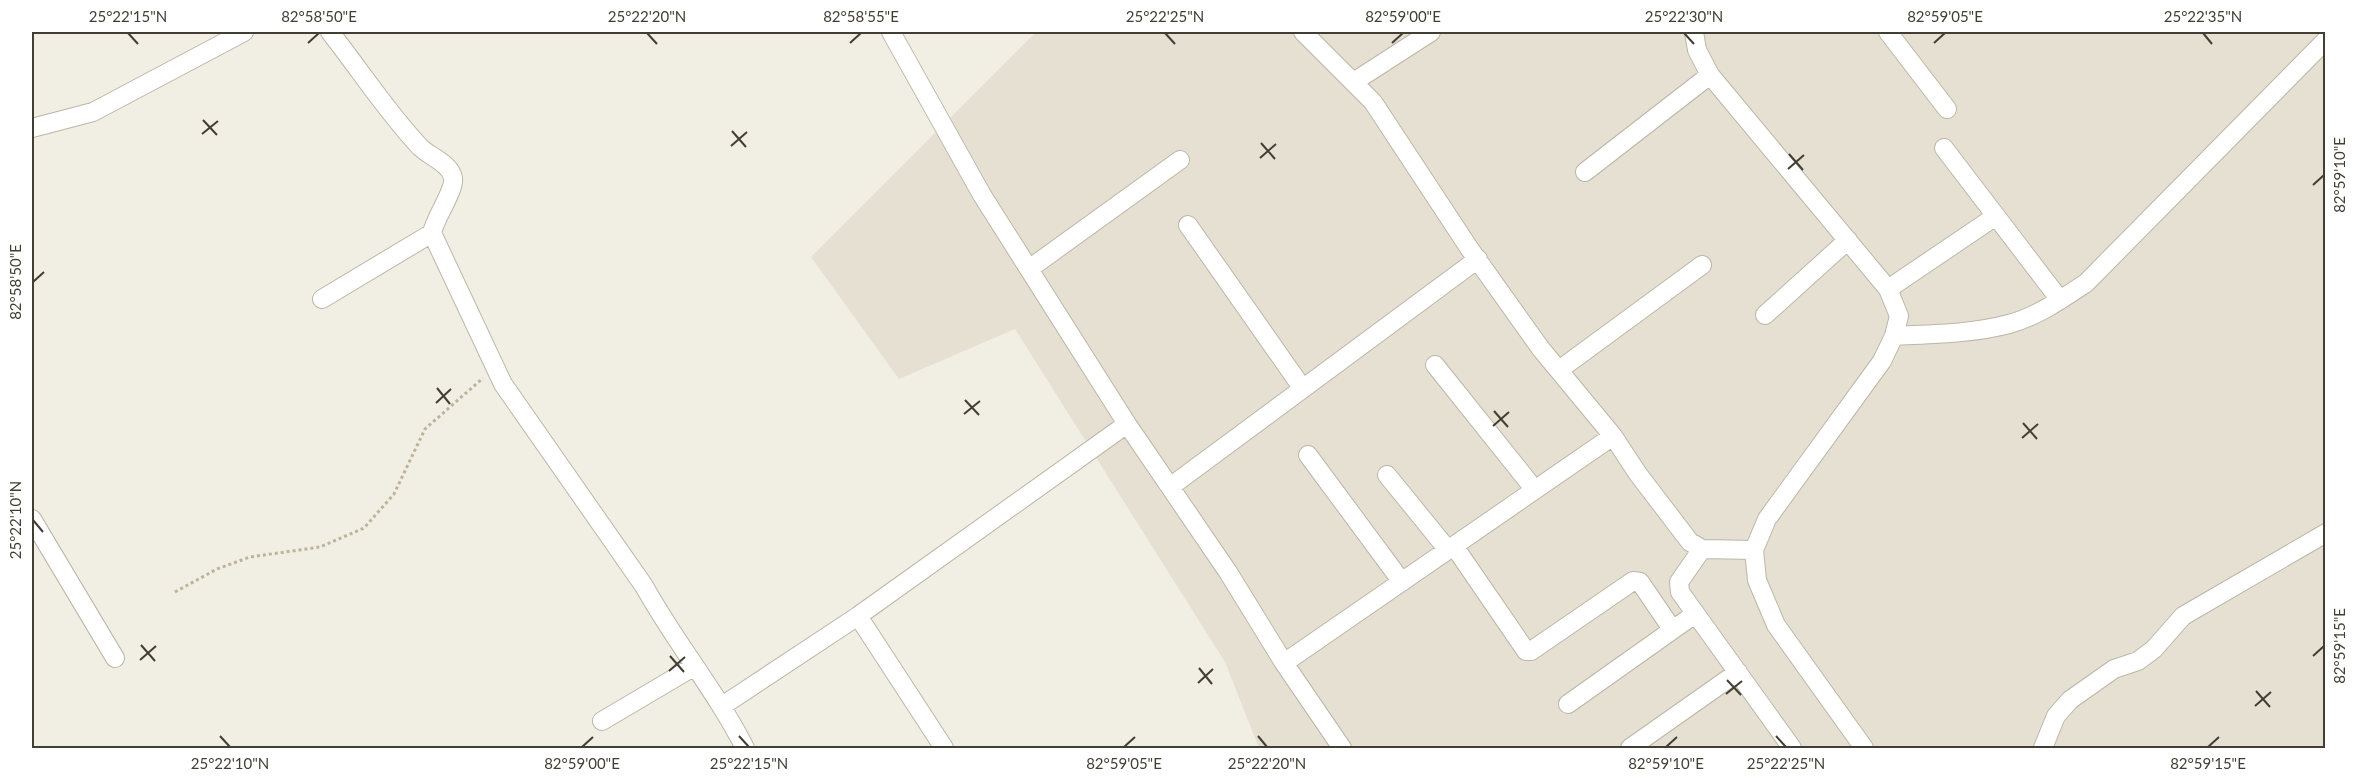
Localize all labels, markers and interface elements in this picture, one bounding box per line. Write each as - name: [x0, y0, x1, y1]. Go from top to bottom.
- text: 25°22'15"N: [89, 7, 167, 25]
- text: 82°58'50"E: [281, 7, 357, 25]
- text: 25°22'20"N: [608, 7, 686, 25]
- text: 82°58'55"E: [823, 7, 899, 25]
- text: 25°22'25"N: [1126, 7, 1204, 25]
- text: 82°59'00"E: [1365, 7, 1441, 25]
- text: 25°22'30"N: [1645, 7, 1723, 25]
- text: 82°59'05"E: [1907, 7, 1983, 25]
- text: 25°22'35"N: [2164, 7, 2242, 25]
- text: 82°59'10"E: [2330, 137, 2348, 213]
- text: 82°58'50"E: [6, 244, 24, 320]
- text: 25°22'10"N: [6, 481, 24, 559]
- text: 82°59'15"E: [2330, 608, 2348, 684]
- text: 25°22'10"N: [191, 754, 269, 772]
- text: 82°59'00"E: [544, 754, 620, 772]
- text: 25°22'15"N: [710, 754, 788, 772]
- text: 82°59'05"E: [1086, 754, 1162, 772]
- text: 25°22'20"N: [1228, 754, 1306, 772]
- text: 82°59'10"E: [1628, 754, 1704, 772]
- text: 25°22'25"N: [1747, 754, 1825, 772]
- text: 82°59'15"E: [2170, 754, 2246, 772]

